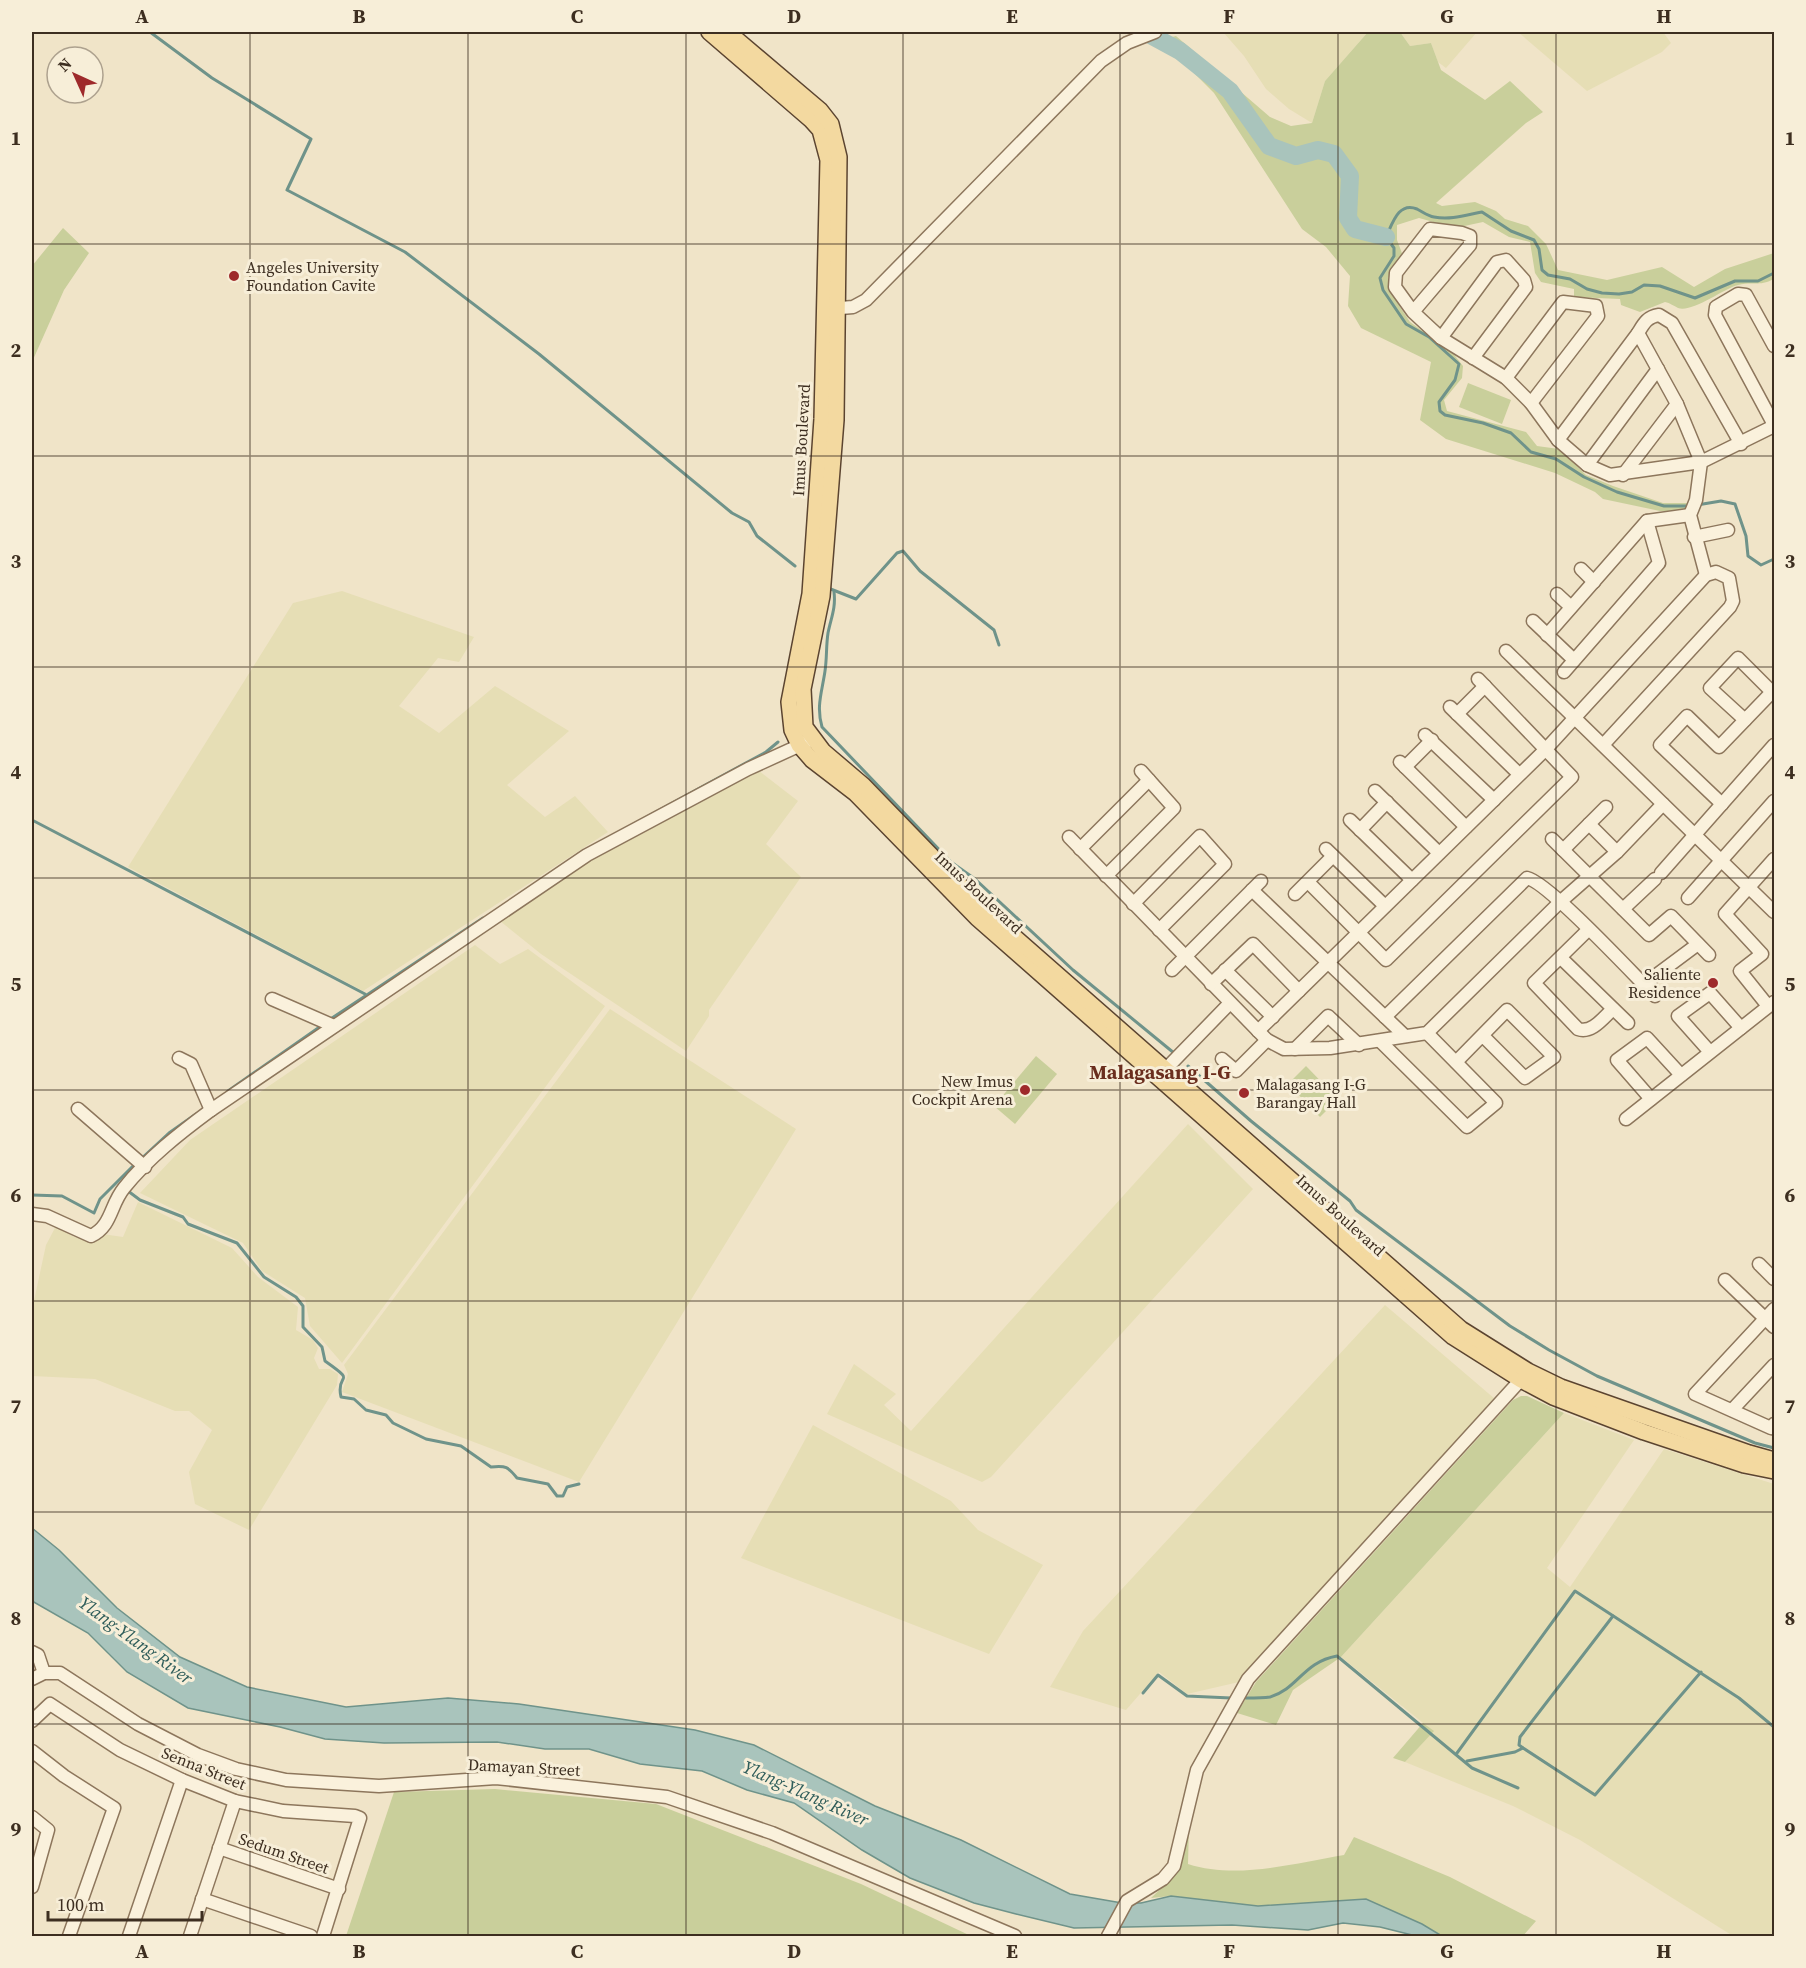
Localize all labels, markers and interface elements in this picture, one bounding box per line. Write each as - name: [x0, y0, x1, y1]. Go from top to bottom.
- text: A: [135, 2, 149, 30]
- text: B: [352, 2, 366, 30]
- text: C: [571, 2, 583, 30]
- text: D: [787, 2, 801, 30]
- text: E: [1006, 2, 1018, 30]
- text: F: [1223, 2, 1235, 30]
- text: G: [1440, 2, 1454, 30]
- text: H: [1656, 2, 1672, 30]
- north arrow: [45, 45, 105, 105]
- text: N: [52, 52, 77, 76]
- text: 1: [11, 124, 21, 152]
- text: 1: [1785, 124, 1795, 152]
- place label: Angeles University Foundation Cavite: [246, 256, 380, 296]
- marker: Angeles University Foundation Cavite: [227, 269, 241, 283]
- text: 2: [11, 336, 22, 364]
- text: 2: [1785, 336, 1796, 364]
- street label: Imus Boulevard: [787, 383, 815, 497]
- text: 3: [11, 547, 22, 575]
- text: 3: [1785, 547, 1796, 575]
- text: 4: [11, 758, 22, 786]
- text: 4: [1785, 758, 1796, 786]
- street label: Imus Boulevard: [930, 846, 1028, 938]
- place label: Saliente Residence: [1628, 963, 1701, 1003]
- text: 5: [11, 970, 22, 998]
- text: 5: [1785, 970, 1796, 998]
- marker: Saliente Residence: [1706, 976, 1720, 990]
- district label: Malagasang I-G: [1089, 1058, 1231, 1086]
- place label: New Imus Cockpit Arena: [912, 1070, 1014, 1110]
- place label: Malagasang I-G Barangay Hall: [1256, 1073, 1366, 1113]
- marker: New Imus Cockpit Arena: [1018, 1083, 1032, 1097]
- marker: Malagasang I-G Barangay Hall: [1237, 1086, 1251, 1100]
- street label: Imus Boulevard: [1292, 1169, 1390, 1261]
- text: 6: [11, 1181, 22, 1209]
- text: 6: [1785, 1181, 1796, 1209]
- text: 7: [11, 1392, 22, 1420]
- text: 7: [1785, 1392, 1796, 1420]
- water label: Ylang-Ylang River: [74, 1590, 199, 1690]
- text: 8: [11, 1604, 21, 1632]
- text: 8: [1785, 1604, 1795, 1632]
- street label: Senna Street: [159, 1741, 250, 1795]
- street label: Damayan Street: [467, 1753, 582, 1781]
- water label: Ylang-Ylang River: [739, 1754, 874, 1832]
- text: 9: [11, 1815, 22, 1843]
- text: 9: [1785, 1815, 1796, 1843]
- street label: Sedum Street: [236, 1827, 333, 1879]
- scale bar: [48, 1884, 202, 1922]
- text: 100 m: [57, 1892, 104, 1917]
- text: A: [135, 1937, 149, 1965]
- text: B: [352, 1937, 366, 1965]
- text: C: [571, 1937, 583, 1965]
- text: D: [787, 1937, 801, 1965]
- text: E: [1006, 1937, 1018, 1965]
- text: F: [1223, 1937, 1235, 1965]
- text: G: [1440, 1937, 1454, 1965]
- text: H: [1656, 1937, 1672, 1965]

